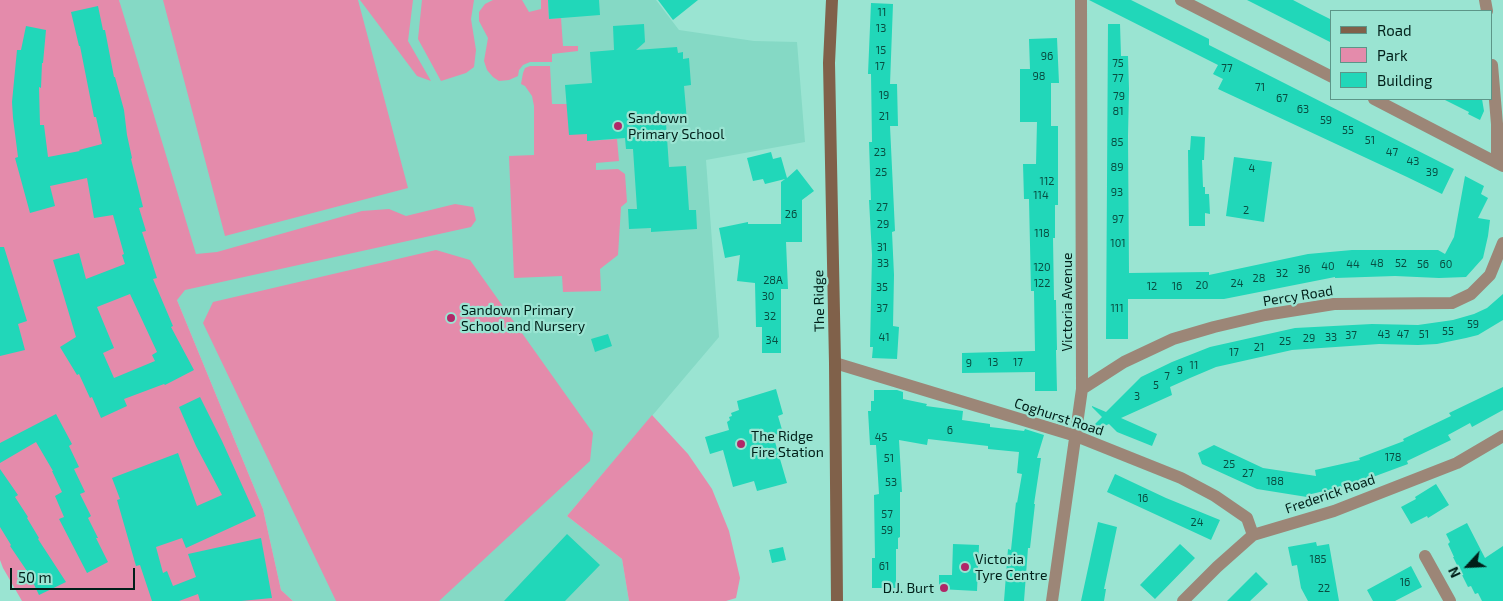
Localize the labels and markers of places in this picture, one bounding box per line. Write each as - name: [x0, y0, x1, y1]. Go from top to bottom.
- place label: Sandown Primary School: [628, 110, 724, 142]
- marker: Sandown Primary School: [612, 120, 624, 132]
- place label: Sandown Primary School and Nursery: [461, 302, 585, 334]
- marker: Sandown Primary School and Nursery: [445, 312, 457, 324]
- place label: The Ridge Fire Station: [751, 428, 824, 461]
- marker: The Ridge Fire Station: [735, 438, 747, 450]
- place label: Victoria Tyre Centre: [975, 551, 1048, 584]
- marker: Victoria Tyre Centre: [959, 561, 971, 573]
- place label: D.J. Burt: [883, 580, 934, 596]
- marker: D.J. Burt: [938, 582, 950, 594]

